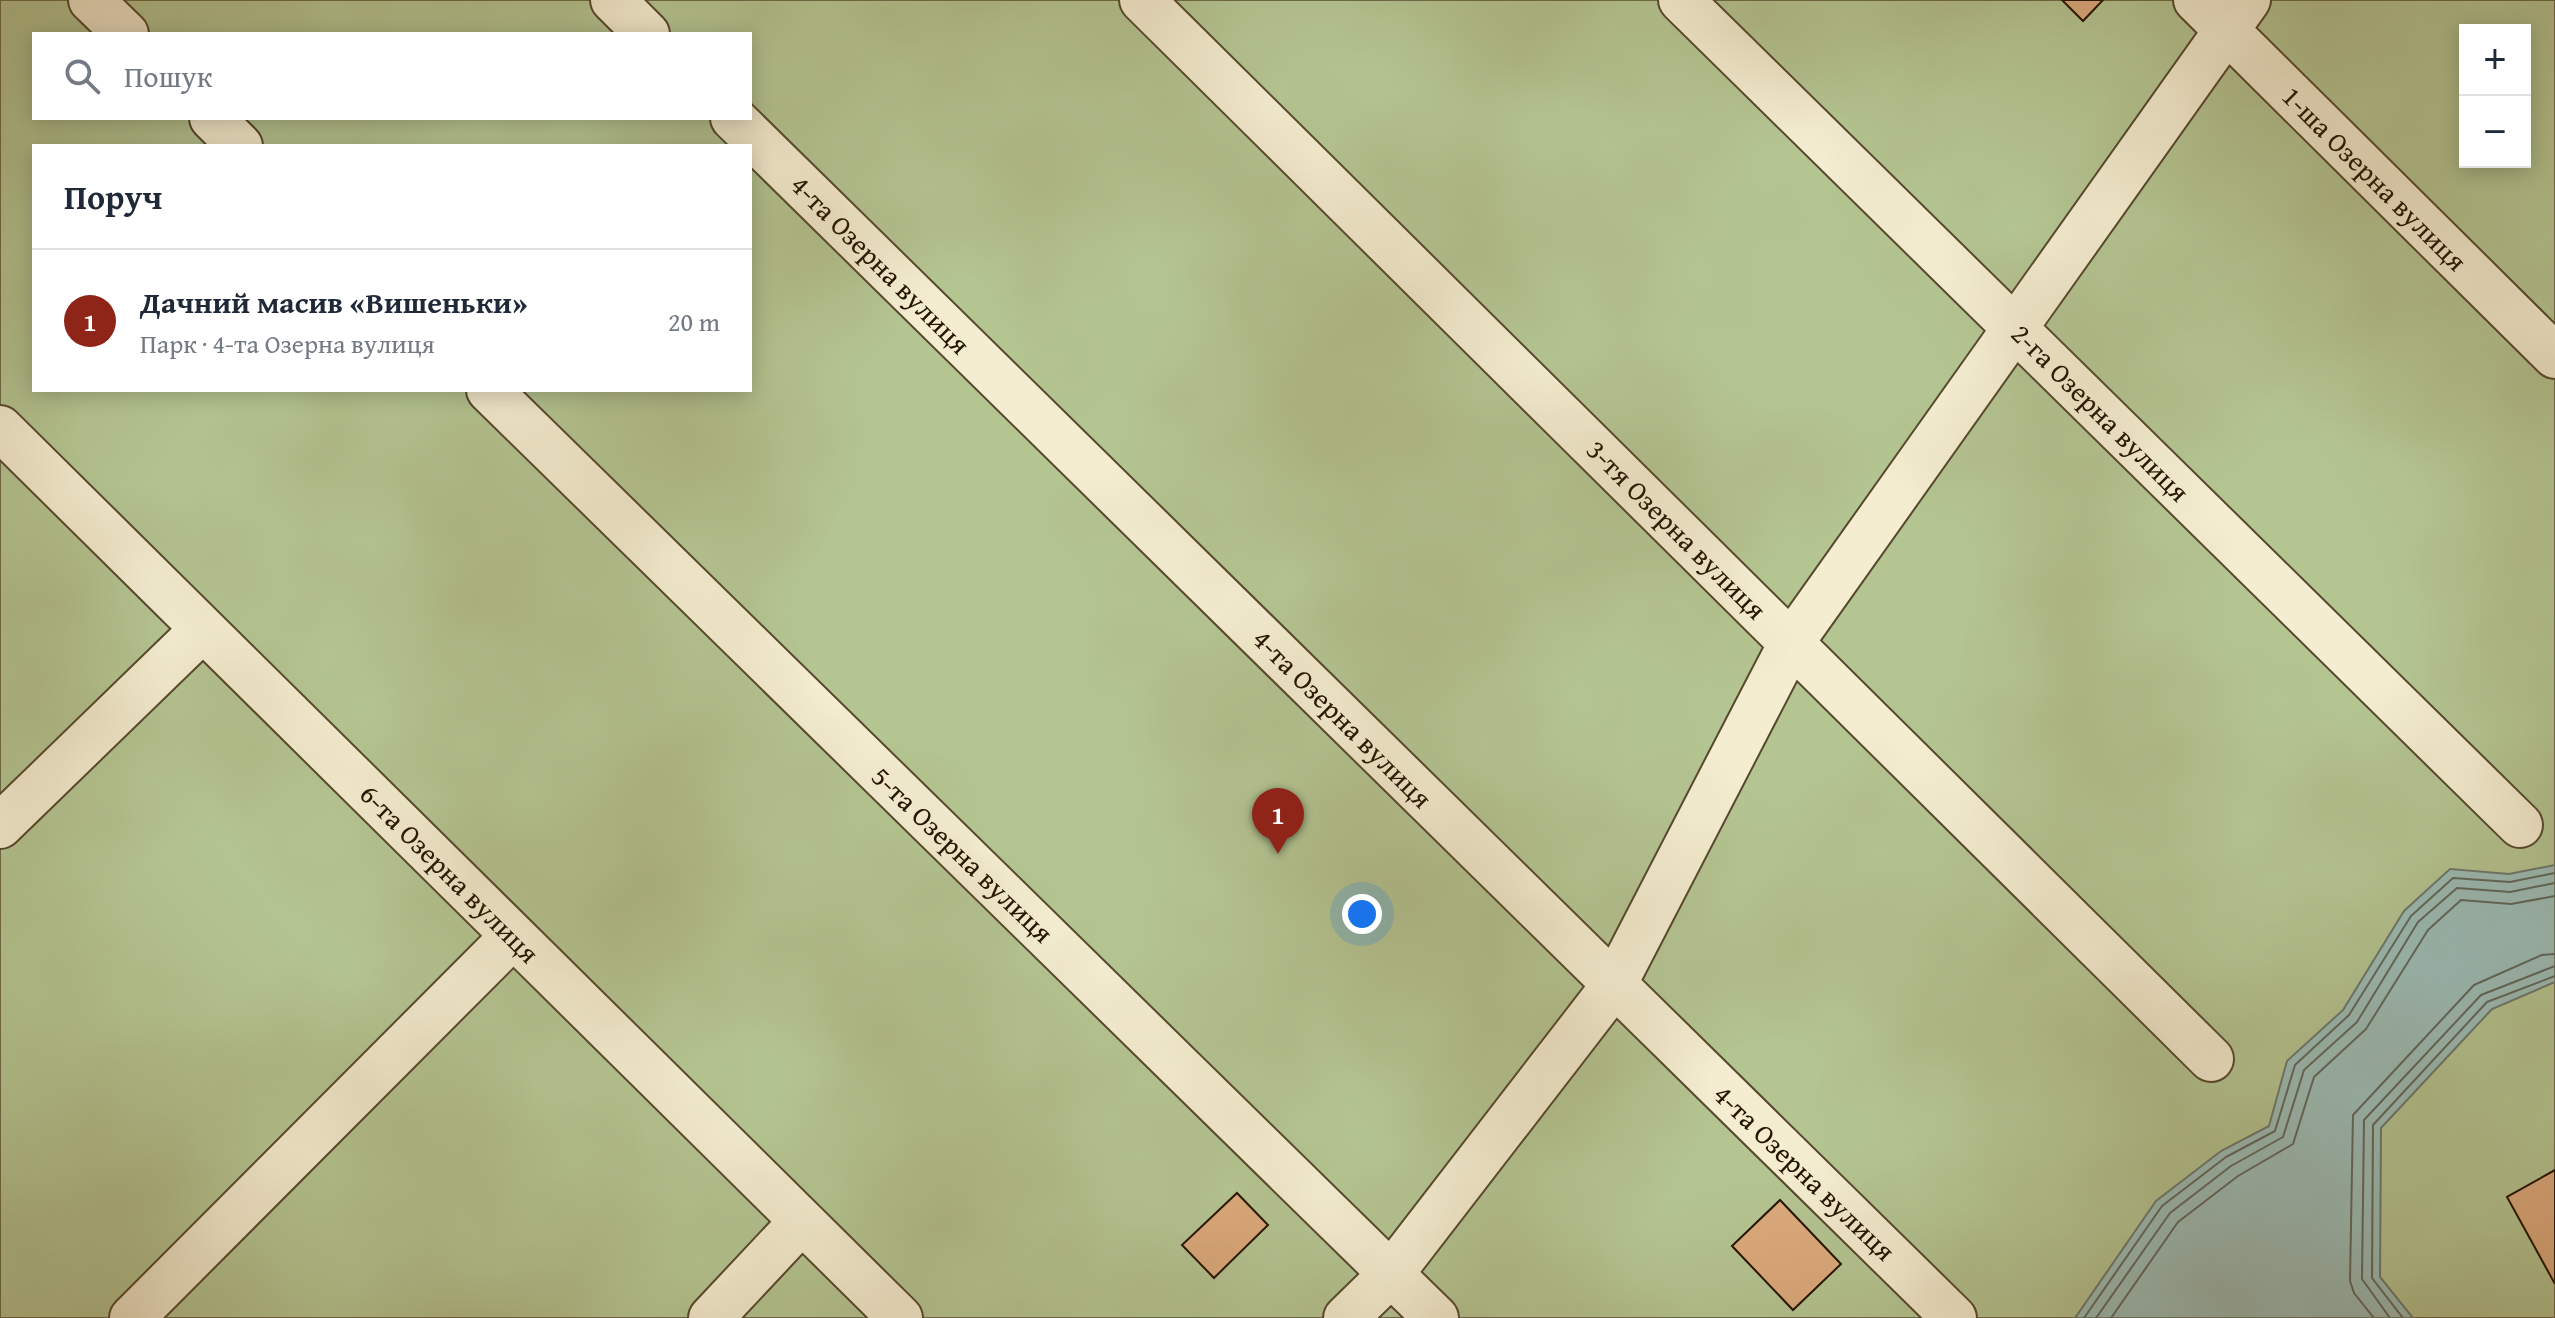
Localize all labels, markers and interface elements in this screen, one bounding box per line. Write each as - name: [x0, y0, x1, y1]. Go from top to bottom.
- map controls: [2459, 24, 2531, 168]
- button: +: [2459, 24, 2531, 96]
- search box: [32, 32, 752, 120]
- icon: search: [60, 54, 104, 98]
- text: Пошук: [124, 54, 212, 98]
- street label: 1-ша Озерна вулиця: [2273, 76, 2477, 280]
- button: −: [2459, 96, 2531, 168]
- street label: 4-та Озерна вулиця: [782, 165, 980, 363]
- text: Поруч: [64, 172, 162, 221]
- text: Дачний масив «Вишеньки»: [140, 280, 528, 324]
- text: 1: [83, 302, 97, 341]
- text: 20 m: [668, 302, 720, 341]
- street label: 2-га Озерна вулиця: [2002, 313, 2200, 511]
- text: Парк · 4-та Озерна вулиця: [140, 324, 435, 363]
- street label: 3-тя Озерна вулиця: [1578, 430, 1776, 628]
- street label: 4-та Озерна вулиця: [1244, 619, 1442, 817]
- street label: 5-та Озерна вулиця: [863, 756, 1063, 952]
- street label: 6-та Озерна вулиця: [351, 774, 549, 972]
- pin: 1: [1252, 788, 1304, 854]
- your location: [1342, 894, 1382, 934]
- street label: 4-та Озерна вулиця: [1705, 1074, 1905, 1270]

